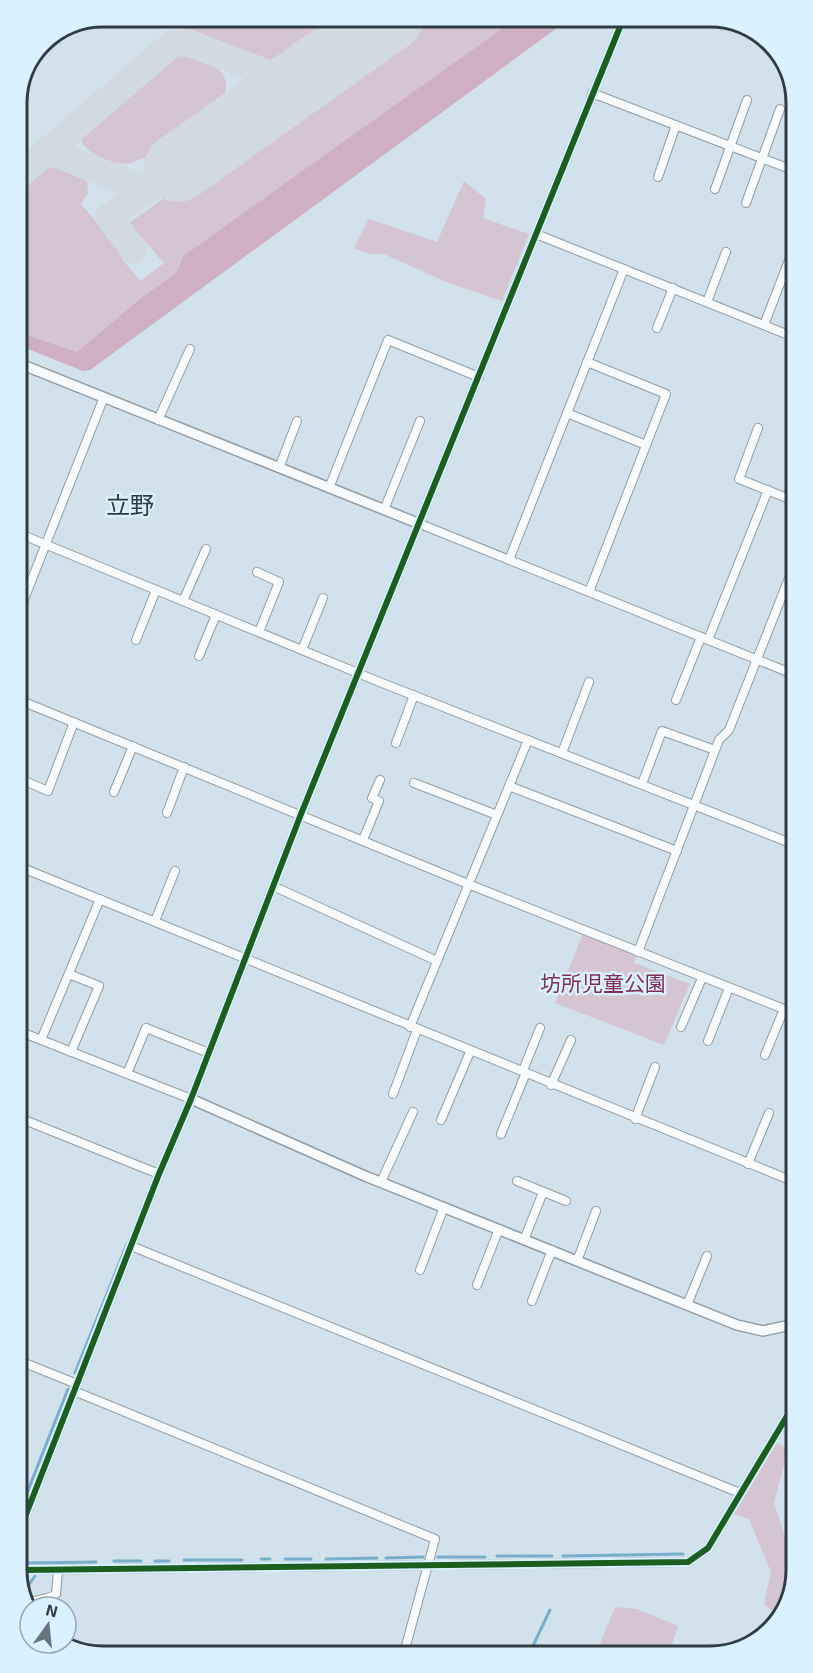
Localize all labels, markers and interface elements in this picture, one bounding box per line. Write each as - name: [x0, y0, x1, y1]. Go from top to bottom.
- district label: 立野: [106, 490, 154, 519]
- park label: 坊所児童公園: [540, 970, 666, 995]
- north arrow: [18, 1595, 78, 1655]
- text: N: [44, 1599, 60, 1621]

